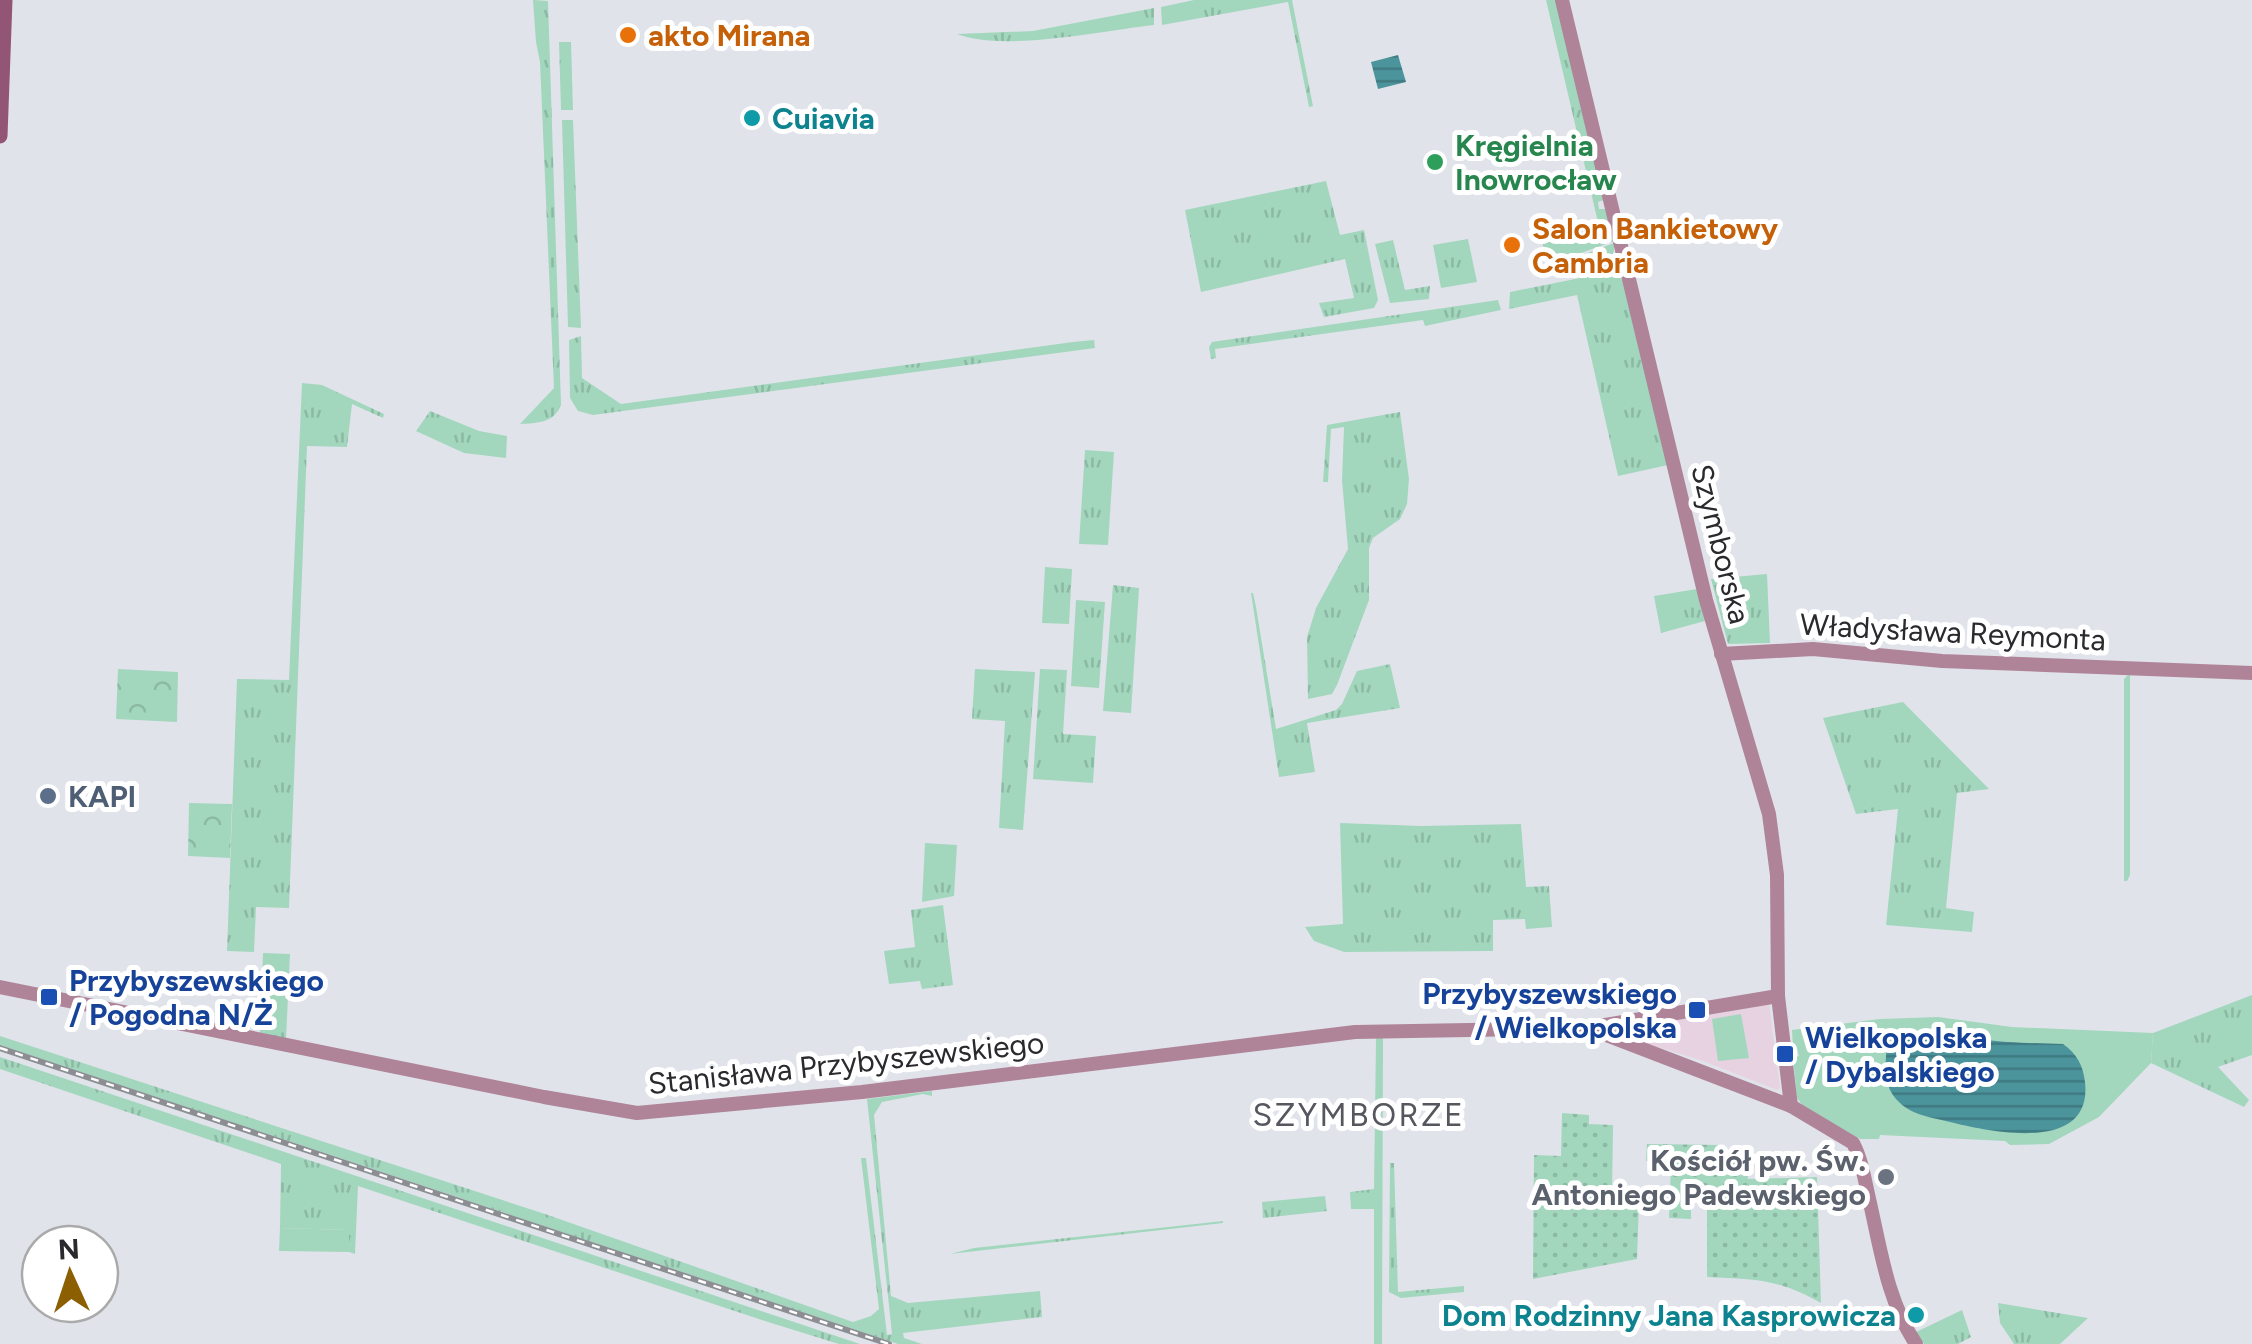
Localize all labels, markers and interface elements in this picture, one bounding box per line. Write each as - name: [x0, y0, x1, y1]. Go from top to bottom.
- place label: akto Mirana: [648, 17, 810, 54]
- marker: akto Mirana: [617, 24, 639, 46]
- place label: Cuiavia: [772, 100, 875, 137]
- marker: Cuiavia: [741, 107, 763, 129]
- place label: Kręgielnia Inowrocław: [1455, 127, 1617, 198]
- marker: Kręgielnia Inowrocław: [1424, 151, 1446, 173]
- place label: Salon Bankietowy Cambria: [1532, 210, 1779, 281]
- marker: Salon Bankietowy Cambria: [1501, 234, 1523, 256]
- street label: Szymborska: [1683, 460, 1759, 628]
- street label: Władysława Reymonta: [1799, 606, 2107, 658]
- place label: KAPI: [68, 778, 136, 815]
- marker: KAPI: [37, 785, 59, 807]
- place label: Przybyszewskiego / Pogodna N/Ż: [69, 962, 324, 1033]
- place label: Przybyszewskiego / Wielkopolska: [1422, 975, 1677, 1046]
- marker: Przybyszewskiego / Pogodna N/Ż: [38, 986, 60, 1008]
- marker: Przybyszewskiego / Wielkopolska: [1686, 999, 1708, 1021]
- place label: Wielkopolska / Dybalskiego: [1805, 1019, 1995, 1090]
- street label: Stanisława Przybyszewskiego: [646, 1024, 1046, 1102]
- marker: Wielkopolska / Dybalskiego: [1774, 1043, 1796, 1065]
- district label: SZYMBORZE: [1253, 1096, 1465, 1134]
- place label: Kościół pw. Św. Antoniego Padewskiego: [1532, 1142, 1866, 1213]
- marker: Kościół pw. Św. Antoniego Padewskiego: [1875, 1166, 1897, 1188]
- north arrow: [20, 1224, 120, 1324]
- text: N: [57, 1231, 80, 1267]
- place label: Dom Rodzinny Jana Kasprowicza: [1442, 1297, 1896, 1334]
- marker: Dom Rodzinny Jana Kasprowicza: [1905, 1304, 1927, 1326]

